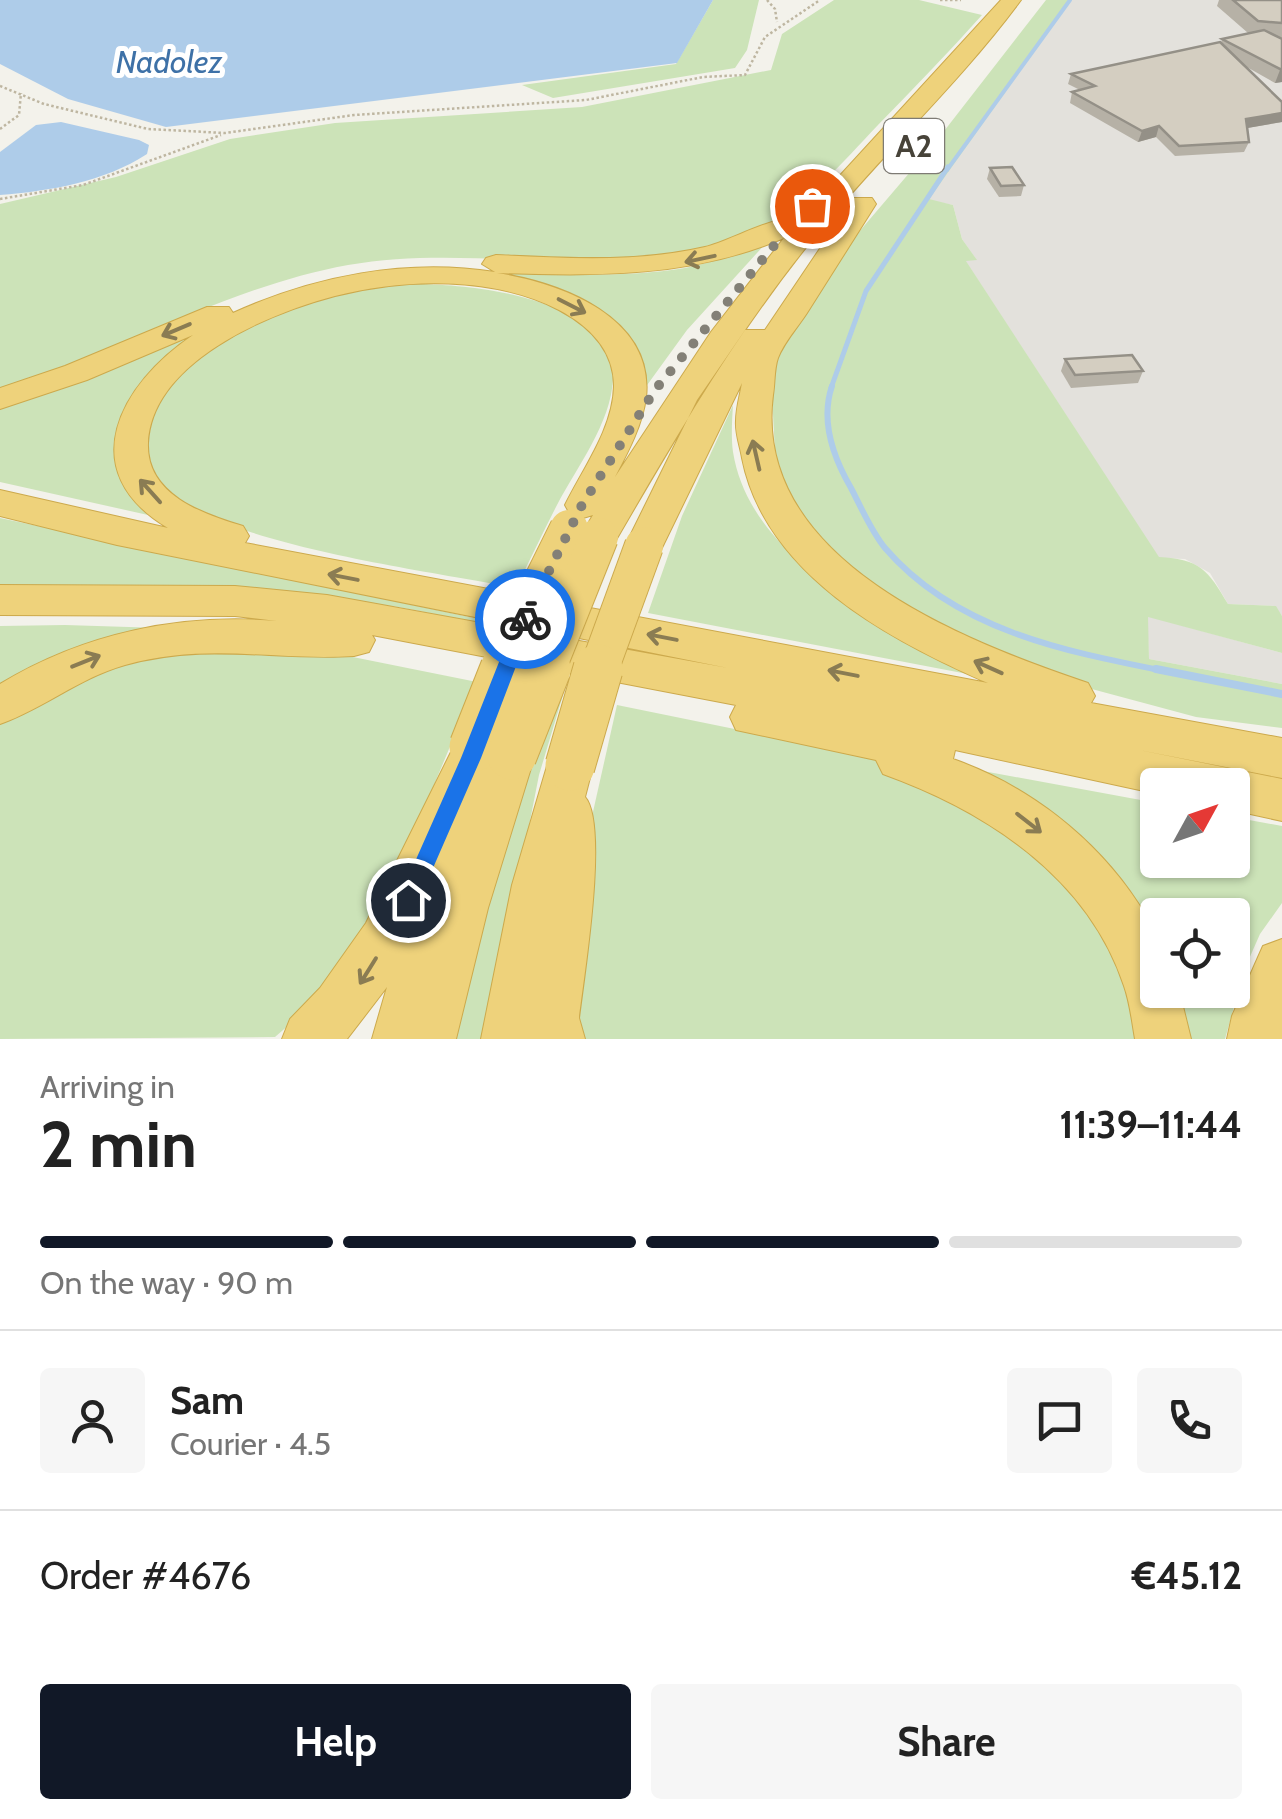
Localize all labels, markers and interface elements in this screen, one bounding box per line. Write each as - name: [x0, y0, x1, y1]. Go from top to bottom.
- water label: Nadolez: [116, 42, 223, 81]
- road number: A2: [884, 119, 944, 173]
- pin: [770, 164, 855, 249]
- icon: bag: [785, 179, 840, 234]
- one-way arrow: [685, 250, 717, 269]
- one-way arrow: [556, 297, 586, 316]
- one-way arrow: [161, 322, 192, 340]
- one-way arrow: [746, 440, 765, 472]
- one-way arrow: [139, 479, 163, 505]
- one-way arrow: [327, 567, 360, 586]
- courier: [475, 569, 575, 669]
- icon: bike: [498, 592, 553, 647]
- one-way arrow: [647, 627, 679, 646]
- one-way arrow: [70, 650, 101, 668]
- one-way arrow: [973, 657, 1004, 675]
- one-way arrow: [827, 663, 859, 682]
- north arrow: [1140, 768, 1250, 878]
- map controls: [1140, 768, 1250, 1008]
- one-way arrow: [1015, 812, 1042, 833]
- pin: [366, 858, 451, 943]
- icon: home: [381, 873, 436, 928]
- button: locate: [1140, 898, 1250, 1008]
- one-way arrow: [357, 957, 378, 985]
- text: Arriving in: [40, 1067, 175, 1106]
- text: 11:39–11:44: [1059, 1101, 1242, 1148]
- text: 2 min: [40, 1104, 197, 1183]
- text: On the way · 90 m: [40, 1263, 293, 1302]
- button: person: [40, 1368, 145, 1473]
- button: chat: [1007, 1368, 1112, 1473]
- button: phone: [1137, 1368, 1242, 1473]
- text: Sam: [170, 1377, 244, 1424]
- text: Courier · 4.5: [170, 1424, 331, 1463]
- text: Order #4676: [40, 1552, 251, 1599]
- text: €45.12: [1132, 1552, 1242, 1599]
- button: Help: [40, 1684, 631, 1799]
- button: Share: [651, 1684, 1242, 1799]

